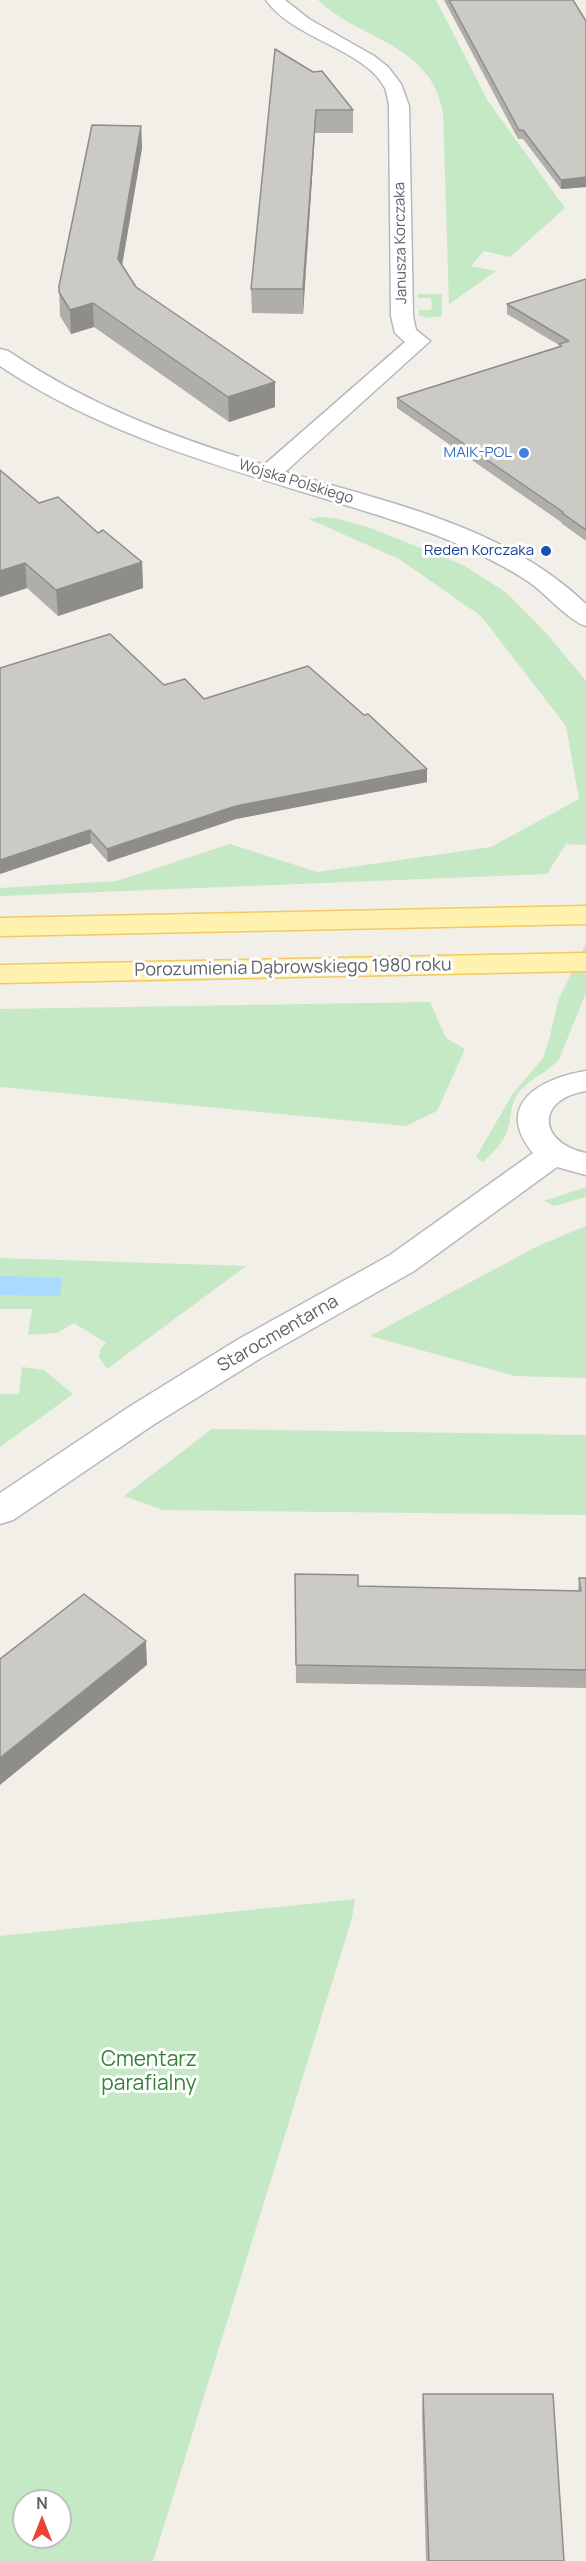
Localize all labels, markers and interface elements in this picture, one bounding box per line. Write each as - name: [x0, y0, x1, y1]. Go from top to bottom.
- street label: Janusza Korczaka: [391, 182, 411, 304]
- place label: MAIK-POL: [444, 444, 512, 462]
- marker: MAIK-POL: [517, 446, 531, 460]
- street label: Wojska Polskiego: [236, 456, 356, 508]
- place label: Reden Korczaka: [424, 542, 534, 560]
- marker: Reden Korczaka: [539, 544, 553, 558]
- street label: Porozumienia Dąbrowskiego 1980 roku: [134, 954, 452, 982]
- street label: Starocmentarna: [214, 1291, 342, 1377]
- park label: Cmentarz parafialny: [101, 2047, 197, 2097]
- north arrow: [12, 2489, 72, 2549]
- text: N: [36, 2492, 48, 2514]

